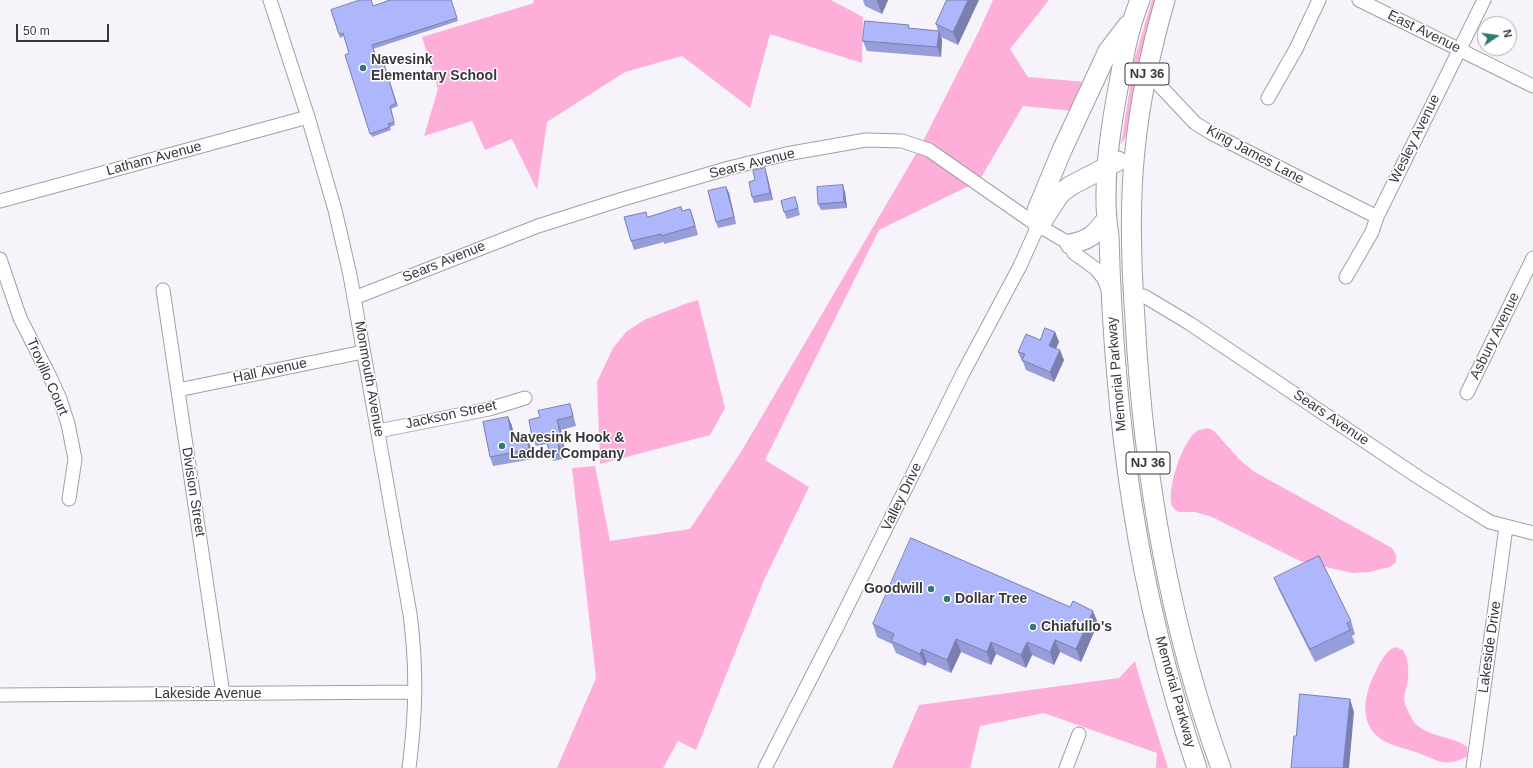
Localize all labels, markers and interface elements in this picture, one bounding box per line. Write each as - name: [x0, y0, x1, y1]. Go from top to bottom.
- street label: East Avenue: [1385, 7, 1463, 57]
- scale bar: [18, 16, 111, 42]
- north arrow: [1477, 16, 1517, 56]
- text: 50 m: [23, 24, 50, 38]
- text: N: [1501, 28, 1514, 39]
- place label: Navesink Elementary School: [371, 52, 497, 84]
- marker: Navesink Elementary School: [358, 63, 368, 73]
- road number: NJ 36: [1125, 63, 1169, 85]
- street label: Wesley Avenue: [1386, 92, 1444, 186]
- street label: King James Lane: [1203, 122, 1307, 188]
- street label: Latham Avenue: [105, 138, 203, 180]
- street label: Sears Avenue: [707, 145, 797, 183]
- street label: Sears Avenue: [400, 238, 488, 286]
- street label: Asbury Avenue: [1467, 290, 1523, 382]
- street label: Memorial Parkway: [1104, 316, 1130, 432]
- street label: Monmouth Avenue: [351, 320, 387, 438]
- street label: Trovillo Court: [23, 336, 71, 418]
- street label: Hall Avenue: [231, 355, 309, 387]
- street label: Sears Avenue: [1290, 387, 1372, 449]
- street label: Jackson Street: [404, 397, 498, 433]
- place label: Navesink Hook & Ladder Company: [510, 430, 624, 462]
- marker: Navesink Hook & Ladder Company: [497, 441, 507, 451]
- street label: Division Street: [178, 446, 208, 538]
- road number: NJ 36: [1126, 452, 1170, 474]
- street label: Valley Drive: [878, 460, 926, 534]
- place label: Goodwill: [864, 581, 923, 597]
- marker: Goodwill: [926, 584, 936, 594]
- place label: Dollar Tree: [955, 591, 1027, 607]
- marker: Dollar Tree: [942, 594, 952, 604]
- street label: Lakeside Drive: [1475, 600, 1505, 694]
- place label: Chiafullo's: [1041, 619, 1112, 635]
- marker: Chiafullo's: [1028, 622, 1038, 632]
- street label: Memorial Parkway: [1151, 634, 1199, 750]
- street label: Lakeside Avenue: [154, 686, 262, 702]

